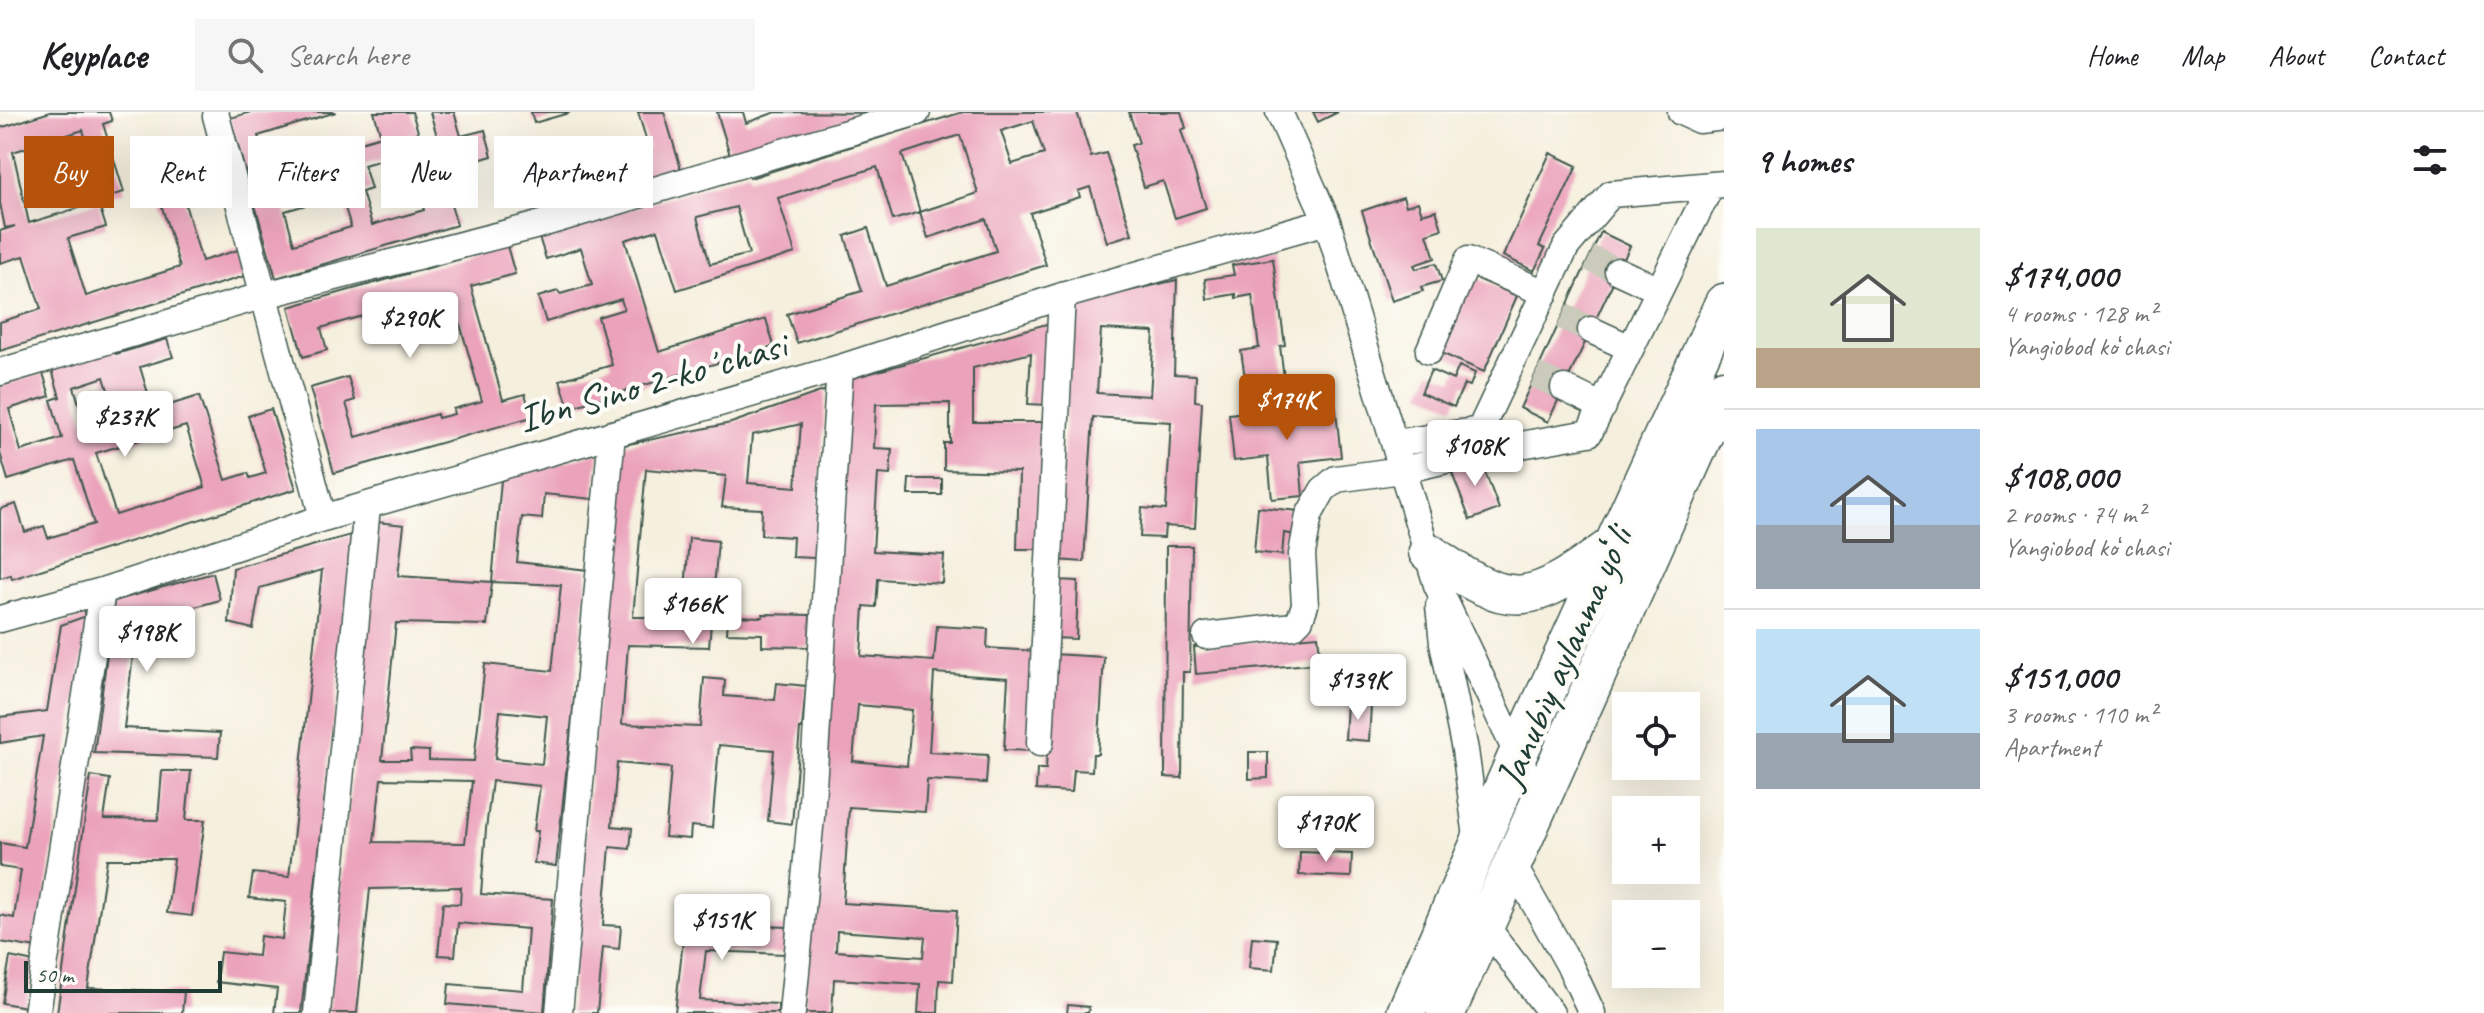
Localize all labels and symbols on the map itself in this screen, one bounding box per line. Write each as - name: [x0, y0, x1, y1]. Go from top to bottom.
- pin: $290K: [354, 292, 466, 360]
- street label: Ibn Sino 2-koʼchasi: [513, 319, 796, 444]
- pin: $174K: [1231, 374, 1343, 442]
- pin: $237K: [69, 391, 181, 459]
- pin: $108K: [1419, 420, 1531, 488]
- street label: Janubiy aylanma yoʻli: [1483, 515, 1646, 798]
- pin: $166K: [637, 578, 749, 646]
- pin: $198K: [91, 606, 203, 674]
- pin: $139K: [1302, 654, 1414, 722]
- pin: $170K: [1270, 796, 1382, 864]
- pin: $151K: [666, 894, 778, 962]
- scale bar: [24, 957, 222, 993]

